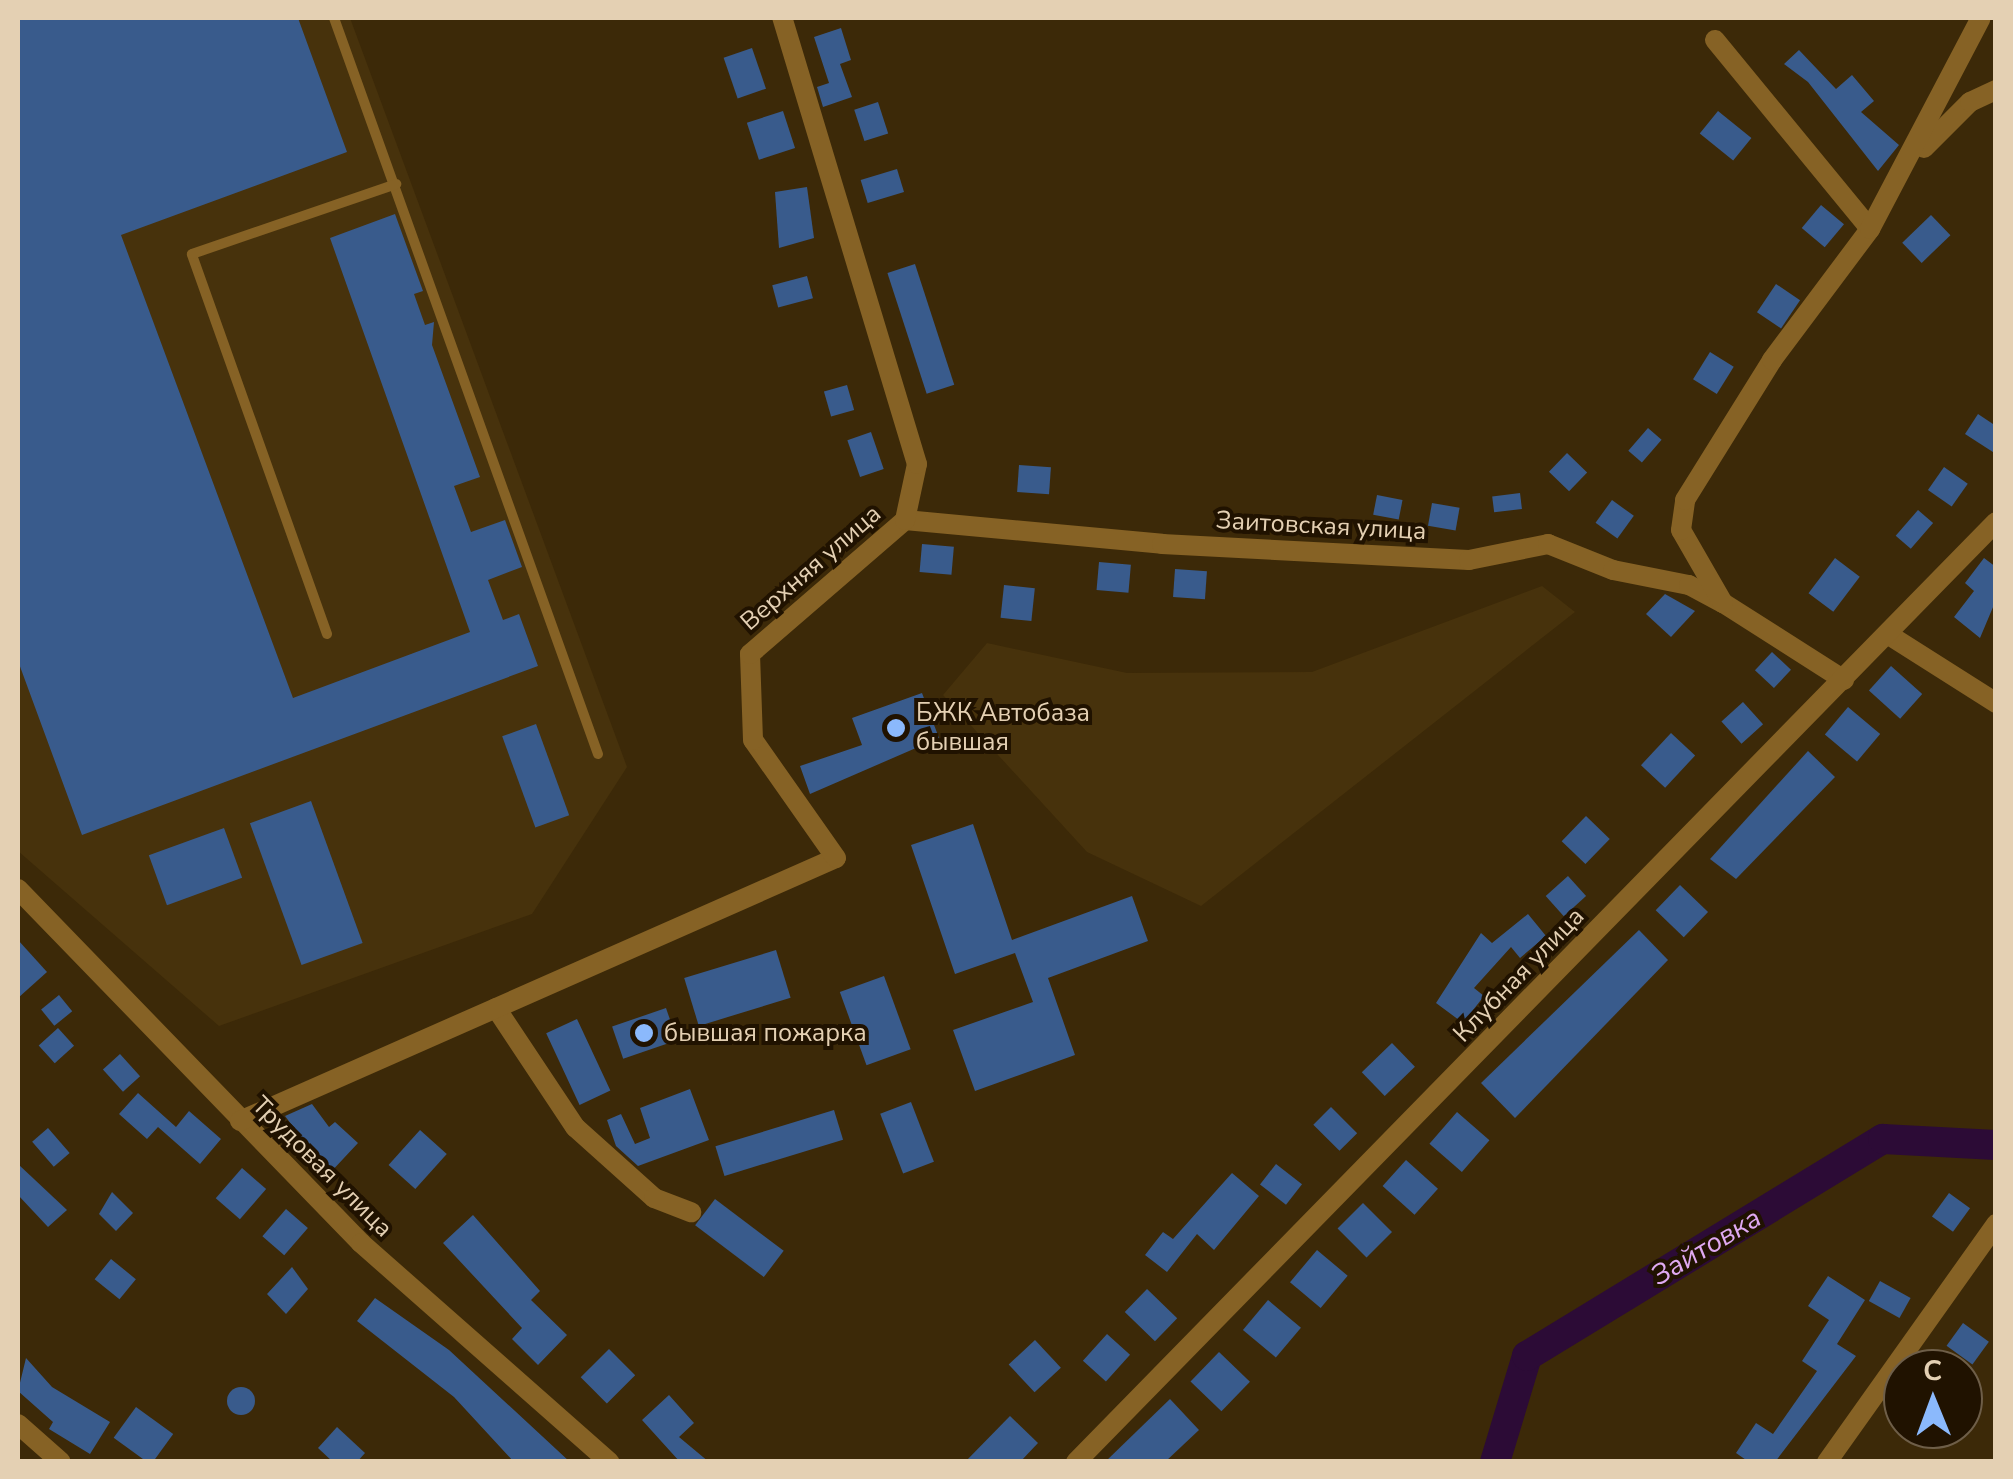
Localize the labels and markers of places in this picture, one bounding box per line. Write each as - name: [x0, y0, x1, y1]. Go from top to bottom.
- place label: БЖК Автобаза бывшая: [916, 699, 1090, 758]
- marker: БЖК Автобаза бывшая: [885, 717, 907, 739]
- place label: бывшая пожарка: [664, 1018, 867, 1048]
- marker: бывшая пожарка: [633, 1022, 655, 1044]

